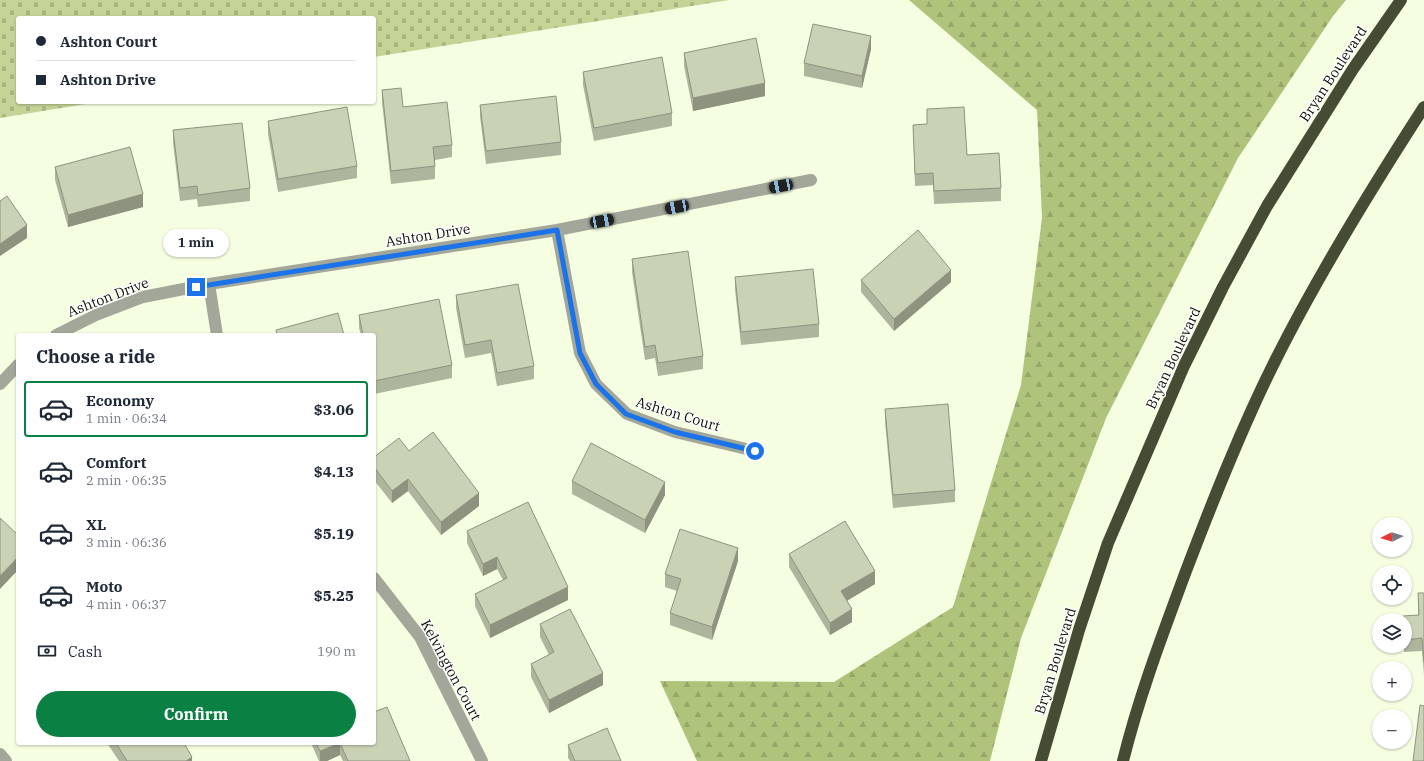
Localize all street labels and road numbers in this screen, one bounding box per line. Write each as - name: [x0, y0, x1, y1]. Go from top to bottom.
- street label: Bryan Boulevard: [1295, 22, 1371, 125]
- street label: Ashton Drive: [384, 219, 472, 251]
- street label: Ashton Drive: [65, 273, 151, 321]
- street label: Bryan Boulevard: [1142, 304, 1205, 412]
- street label: Ashton Court: [634, 393, 722, 435]
- street label: Bryan Boulevard: [1030, 605, 1080, 716]
- street label: Kelvington Court: [417, 617, 485, 724]

